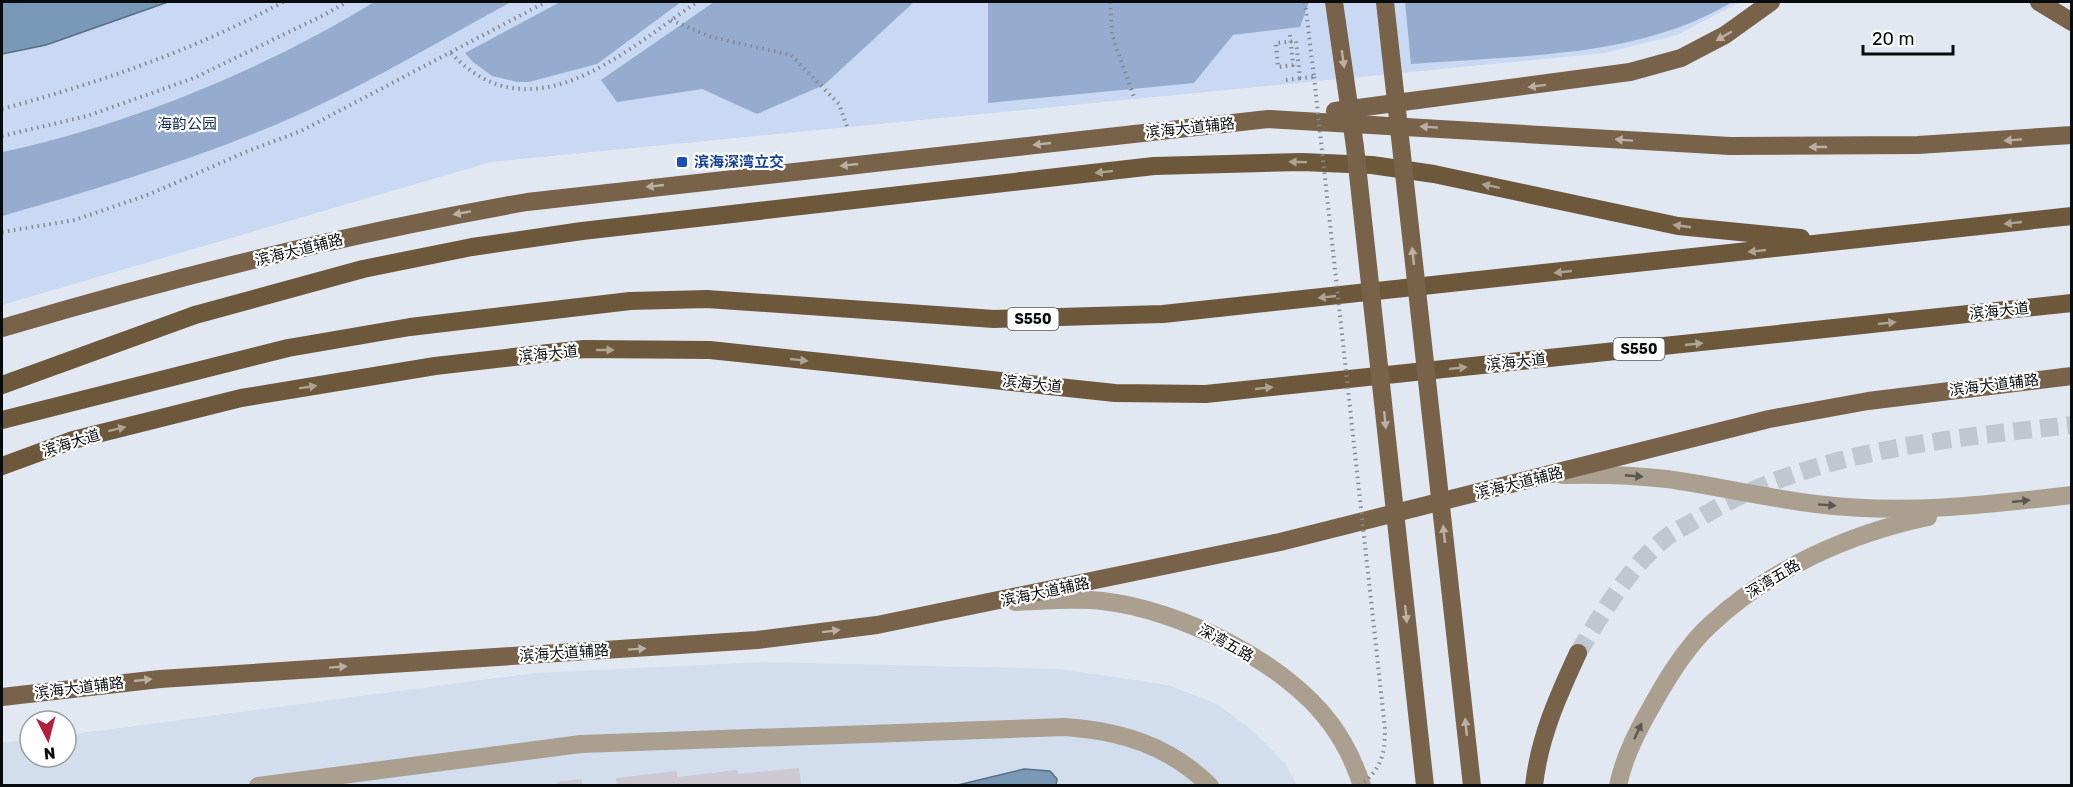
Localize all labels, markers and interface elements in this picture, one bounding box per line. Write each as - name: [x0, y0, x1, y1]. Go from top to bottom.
- scale bar: [1863, 18, 1953, 56]
- text: 20 m: [1872, 28, 1914, 50]
- one-way arrow: [1716, 30, 1732, 41]
- one-way arrow: [1338, 50, 1347, 69]
- one-way arrow: [1528, 81, 1547, 91]
- street label: 滨海大道辅路: [1144, 114, 1236, 142]
- park label: 海韵公园: [157, 115, 217, 133]
- one-way arrow: [1419, 123, 1438, 132]
- one-way arrow: [1614, 135, 1633, 144]
- one-way arrow: [2004, 135, 2023, 145]
- one-way arrow: [1033, 139, 1052, 149]
- one-way arrow: [1809, 142, 1828, 152]
- place label: 滨海深湾立交: [694, 153, 784, 171]
- marker: 滨海深湾立交: [675, 155, 689, 169]
- one-way arrow: [1289, 157, 1308, 167]
- one-way arrow: [839, 160, 858, 170]
- one-way arrow: [1094, 167, 1113, 177]
- one-way arrow: [645, 181, 664, 191]
- one-way arrow: [1482, 181, 1501, 191]
- one-way arrow: [452, 209, 471, 218]
- one-way arrow: [2004, 218, 2023, 228]
- one-way arrow: [1673, 221, 1692, 231]
- street label: 滨海大道辅路: [253, 230, 345, 270]
- one-way arrow: [1747, 246, 1766, 256]
- one-way arrow: [1408, 247, 1418, 266]
- one-way arrow: [1553, 267, 1572, 276]
- one-way arrow: [1318, 292, 1337, 302]
- street label: 滨海大道: [1968, 299, 2030, 323]
- road number: S550: [1008, 308, 1058, 330]
- one-way arrow: [1878, 318, 1897, 328]
- road number: S550: [1614, 338, 1664, 360]
- one-way arrow: [1684, 339, 1703, 348]
- street label: 滨海大道: [517, 342, 579, 366]
- one-way arrow: [595, 345, 614, 354]
- street label: 滨海大道: [1485, 350, 1547, 374]
- one-way arrow: [790, 355, 809, 365]
- one-way arrow: [1448, 363, 1467, 373]
- street label: 滨海大道辅路: [1948, 371, 2040, 399]
- street label: 滨海大道: [1001, 372, 1063, 396]
- one-way arrow: [298, 382, 317, 391]
- one-way arrow: [1254, 383, 1273, 393]
- one-way arrow: [1380, 410, 1390, 429]
- one-way arrow: [108, 424, 126, 434]
- street label: 滨海大道: [40, 426, 102, 460]
- street label: 滨海大道辅路: [1473, 463, 1565, 503]
- one-way arrow: [1624, 471, 1643, 481]
- one-way arrow: [2012, 496, 2031, 506]
- one-way arrow: [1817, 500, 1836, 510]
- one-way arrow: [1439, 524, 1449, 543]
- street label: 深湾五路: [1743, 556, 1803, 602]
- street label: 滨海大道辅路: [999, 574, 1091, 610]
- one-way arrow: [1402, 604, 1411, 623]
- street label: 深湾五路: [1195, 621, 1257, 665]
- one-way arrow: [822, 626, 841, 635]
- street label: 滨海大道辅路: [518, 641, 610, 665]
- one-way arrow: [627, 644, 646, 653]
- one-way arrow: [328, 663, 347, 672]
- street label: 滨海大道辅路: [33, 674, 125, 702]
- one-way arrow: [134, 676, 153, 685]
- north arrow: [18, 709, 78, 769]
- one-way arrow: [1461, 718, 1471, 737]
- one-way arrow: [1634, 722, 1643, 739]
- text: N: [43, 743, 56, 763]

